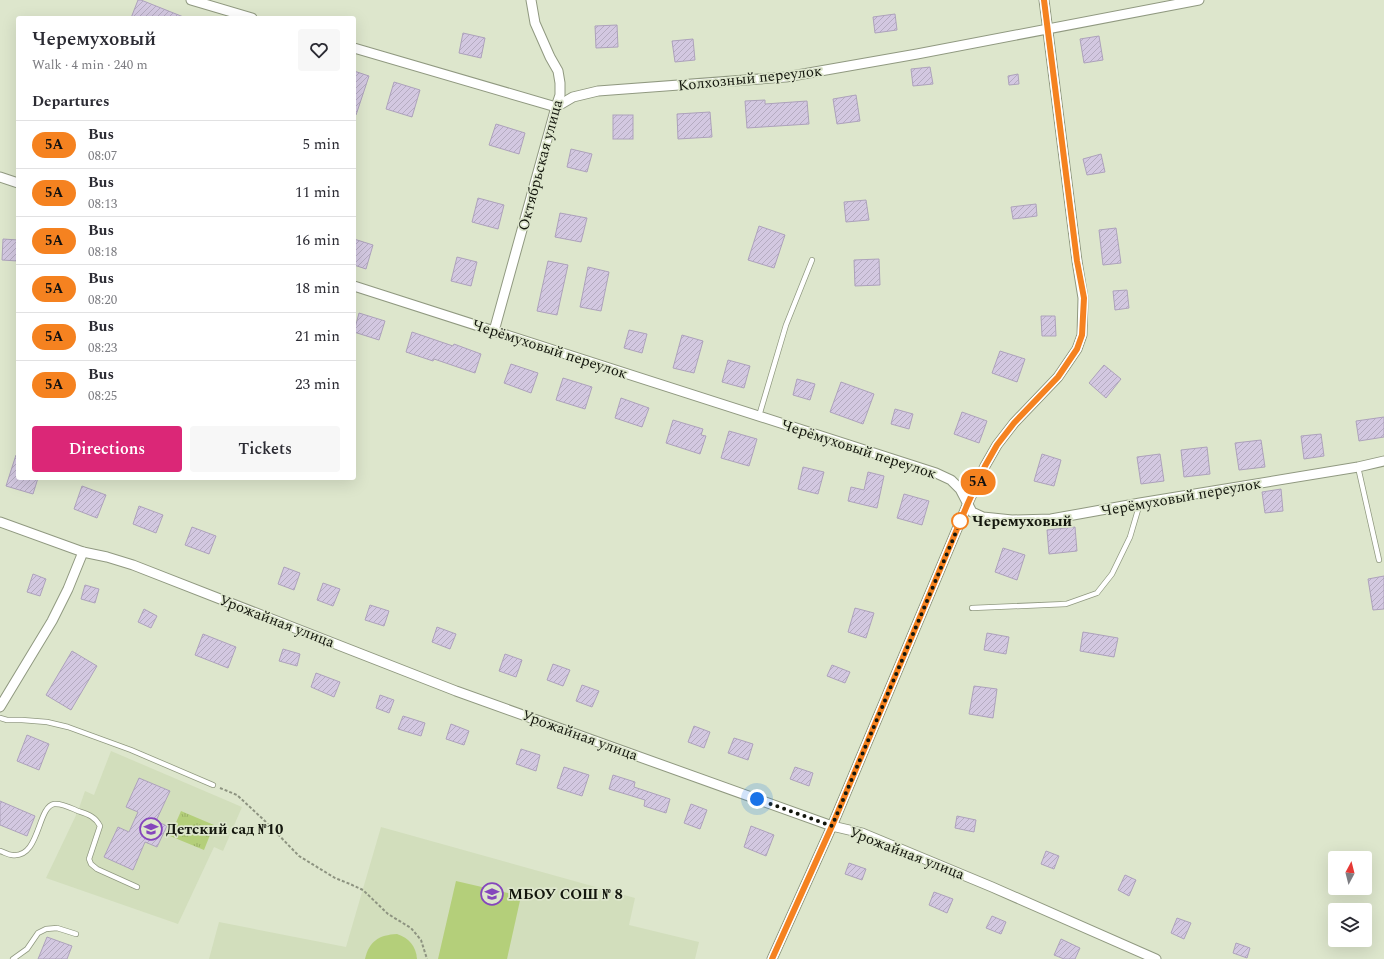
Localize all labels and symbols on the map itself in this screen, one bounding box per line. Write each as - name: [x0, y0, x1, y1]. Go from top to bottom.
- street label: Колхозный переулок: [677, 59, 823, 98]
- street label: Октябрьская улица: [512, 96, 569, 233]
- street label: Черёмуховый переулок: [469, 313, 630, 385]
- street label: Черёмуховый переулок: [778, 413, 939, 485]
- line badge: 5А: [960, 469, 996, 495]
- street label: Черёмуховый переулок: [1099, 472, 1263, 523]
- place label: Черемуховый: [972, 510, 1073, 533]
- marker: Черемуховый: [951, 512, 969, 530]
- street label: Урожайная улица: [216, 589, 339, 654]
- street label: Урожайная улица: [519, 704, 642, 767]
- your location: [747, 789, 767, 809]
- school or university icon: Детский сад №10: [138, 816, 164, 842]
- place label: Детский сад №10: [166, 818, 283, 841]
- street label: Урожайная улица: [846, 821, 969, 886]
- north arrow: [1328, 851, 1372, 895]
- school or university icon: МБОУ СОШ № 8: [479, 881, 505, 907]
- place label: МБОУ СОШ № 8: [508, 883, 623, 906]

